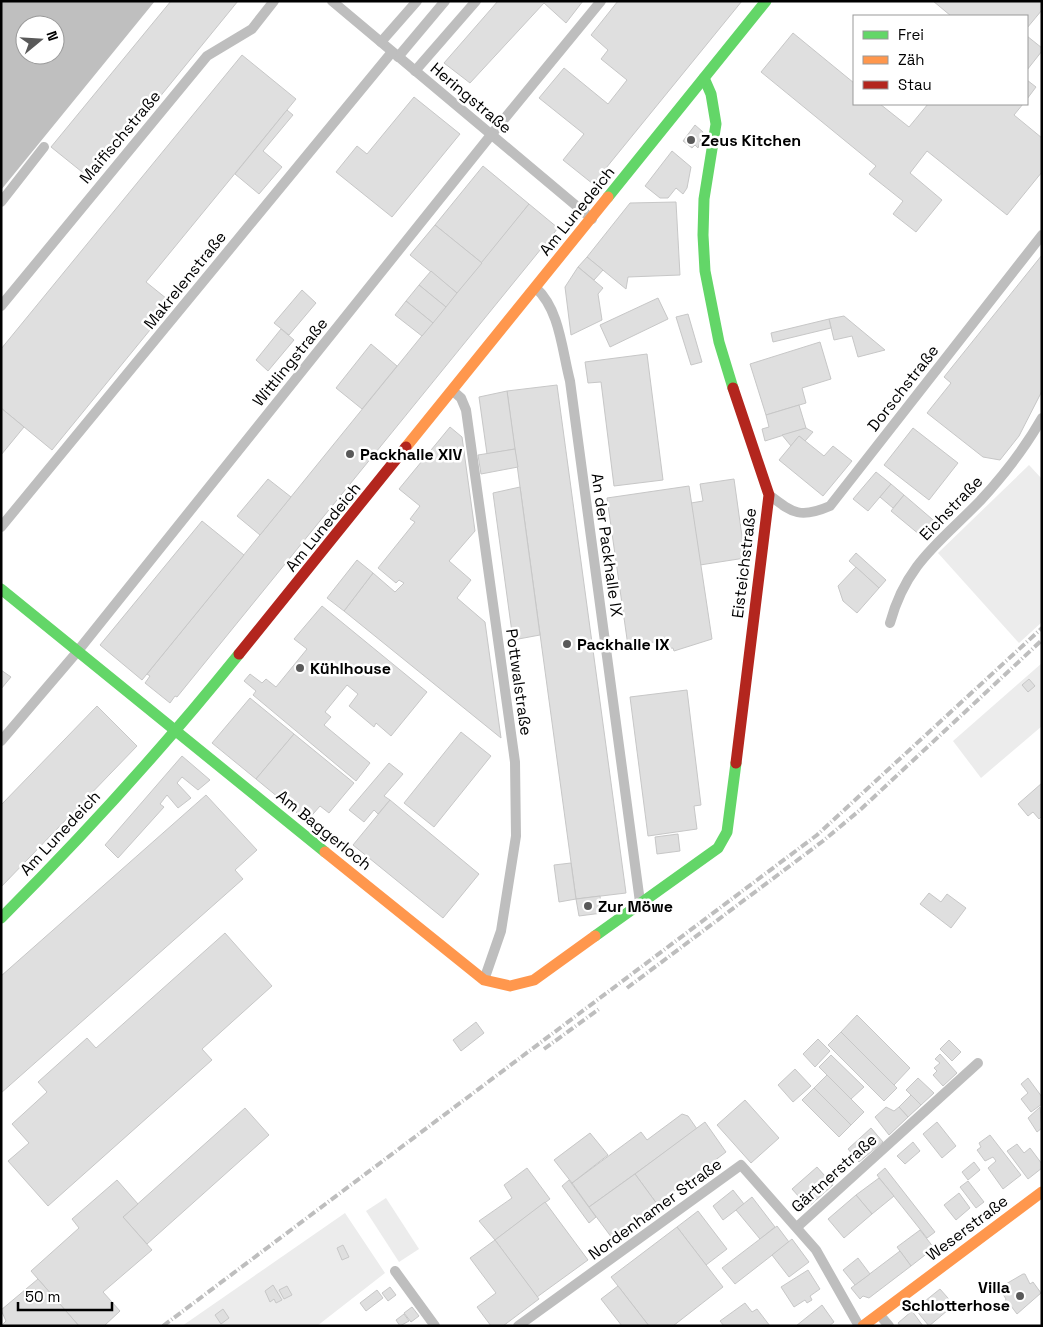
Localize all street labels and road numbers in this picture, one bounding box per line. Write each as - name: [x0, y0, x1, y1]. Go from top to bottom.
- street label: Heringstraße: [426, 58, 516, 138]
- street label: Maifischstraße: [75, 86, 165, 188]
- street label: Am Lunedeich: [535, 162, 619, 260]
- street label: Makrelenstraße: [139, 227, 231, 333]
- street label: Wittlingstraße: [248, 313, 332, 411]
- street label: Dorschstraße: [863, 340, 943, 436]
- street label: Eichstraße: [915, 471, 987, 545]
- street label: An der Packhalle IX: [587, 472, 627, 618]
- street label: Am Lunedeich: [281, 478, 365, 576]
- street label: Eisteichstraße: [727, 507, 761, 619]
- street label: Pottwalstraße: [501, 627, 537, 737]
- street label: Am Baggerloch: [272, 785, 376, 875]
- street label: Am Lunedeich: [15, 786, 105, 880]
- street label: Gärtnerstraße: [787, 1129, 881, 1217]
- street label: Nordenhamer Straße: [584, 1154, 726, 1264]
- street label: Weserstraße: [922, 1190, 1012, 1266]

